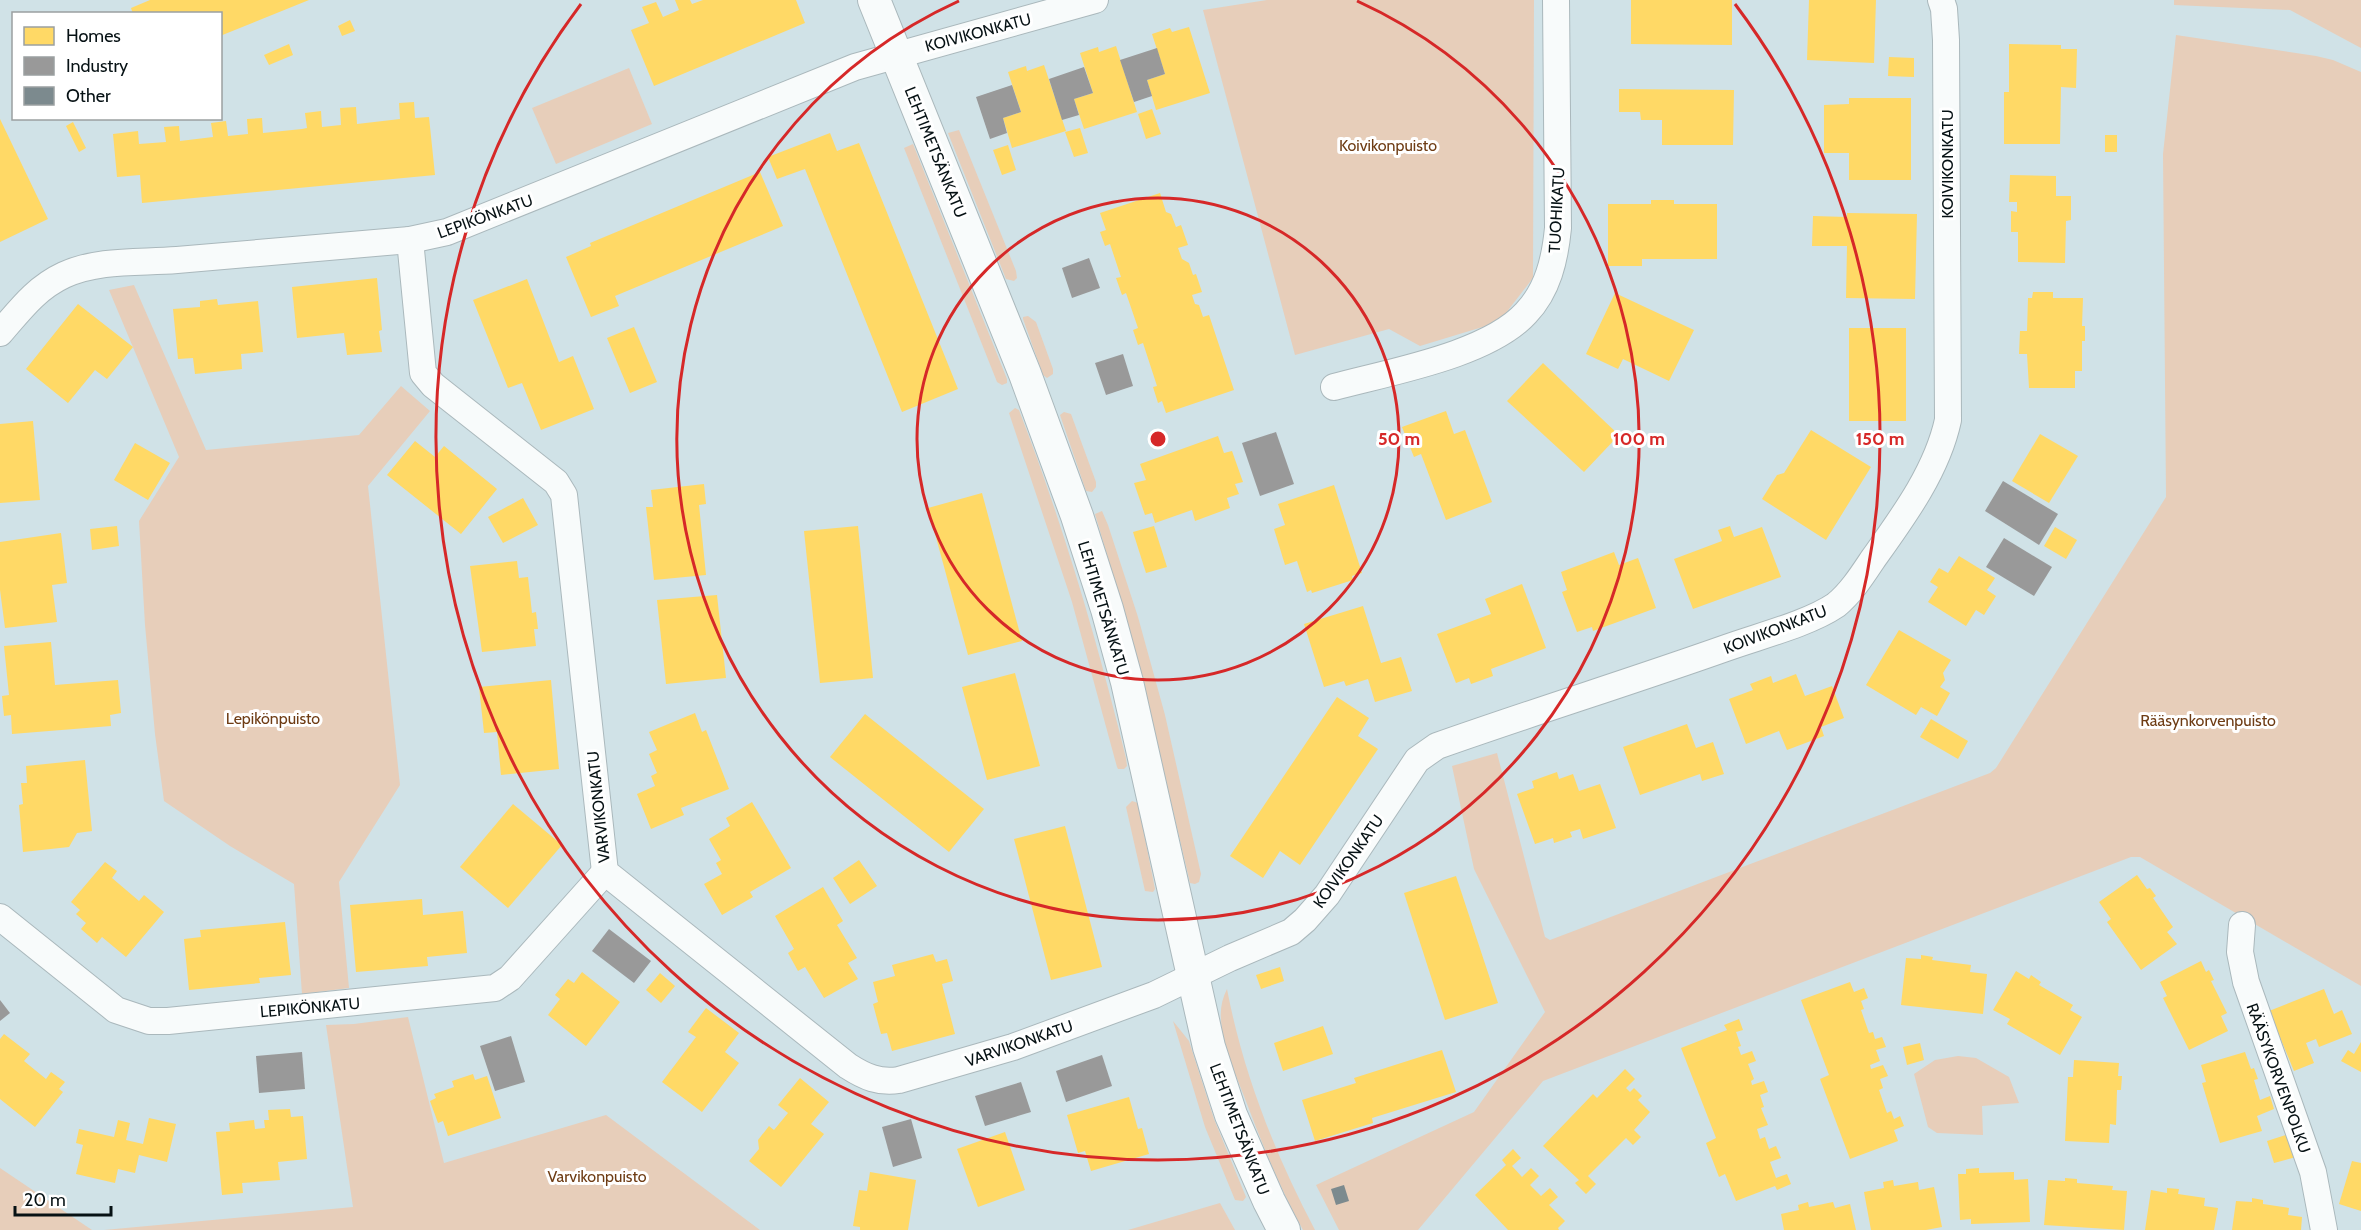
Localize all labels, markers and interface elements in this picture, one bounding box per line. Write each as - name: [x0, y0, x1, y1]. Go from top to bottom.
- street label: KOIVIKONKATU: [923, 9, 1033, 56]
- legend: [12, 12, 222, 120]
- text: Homes: [66, 25, 121, 47]
- text: Industry: [66, 55, 128, 77]
- street label: LEHTIMETSÄNKATU: [901, 84, 970, 220]
- text: Other: [66, 85, 111, 107]
- street label: KOIVIKONKATU: [1938, 109, 1957, 219]
- park label: Koivikonpuisto: [1339, 136, 1437, 155]
- street label: TUOHIKATU: [1545, 167, 1568, 253]
- street label: LEPIKÖNKATU: [435, 190, 536, 243]
- text: 50 m: [1378, 428, 1420, 450]
- text: 100 m: [1613, 428, 1665, 450]
- text: 150 m: [1856, 428, 1904, 450]
- centre of rings: [1148, 429, 1168, 449]
- street label: LEHTIMETSÄNKATU: [1074, 539, 1133, 678]
- street label: KOIVIKONKATU: [1721, 601, 1830, 658]
- park label: Lepikönpuisto: [226, 709, 320, 728]
- park label: Rääsynkorvenpuisto: [2140, 711, 2276, 730]
- street label: VARVIKONKATU: [583, 750, 614, 864]
- street label: KOIVIKONKATU: [1309, 811, 1388, 911]
- street label: LEPIKÖNKATU: [259, 994, 361, 1021]
- street label: RÄÄSYKORVENPOLKU: [2243, 1001, 2315, 1156]
- street label: VARVIKONKATU: [963, 1016, 1075, 1071]
- street label: LEHTIMETSÄNKATU: [1206, 1061, 1273, 1198]
- park label: Varvikonpuisto: [547, 1167, 647, 1186]
- scale bar: [15, 1179, 111, 1217]
- text: 20 m: [24, 1189, 66, 1211]

